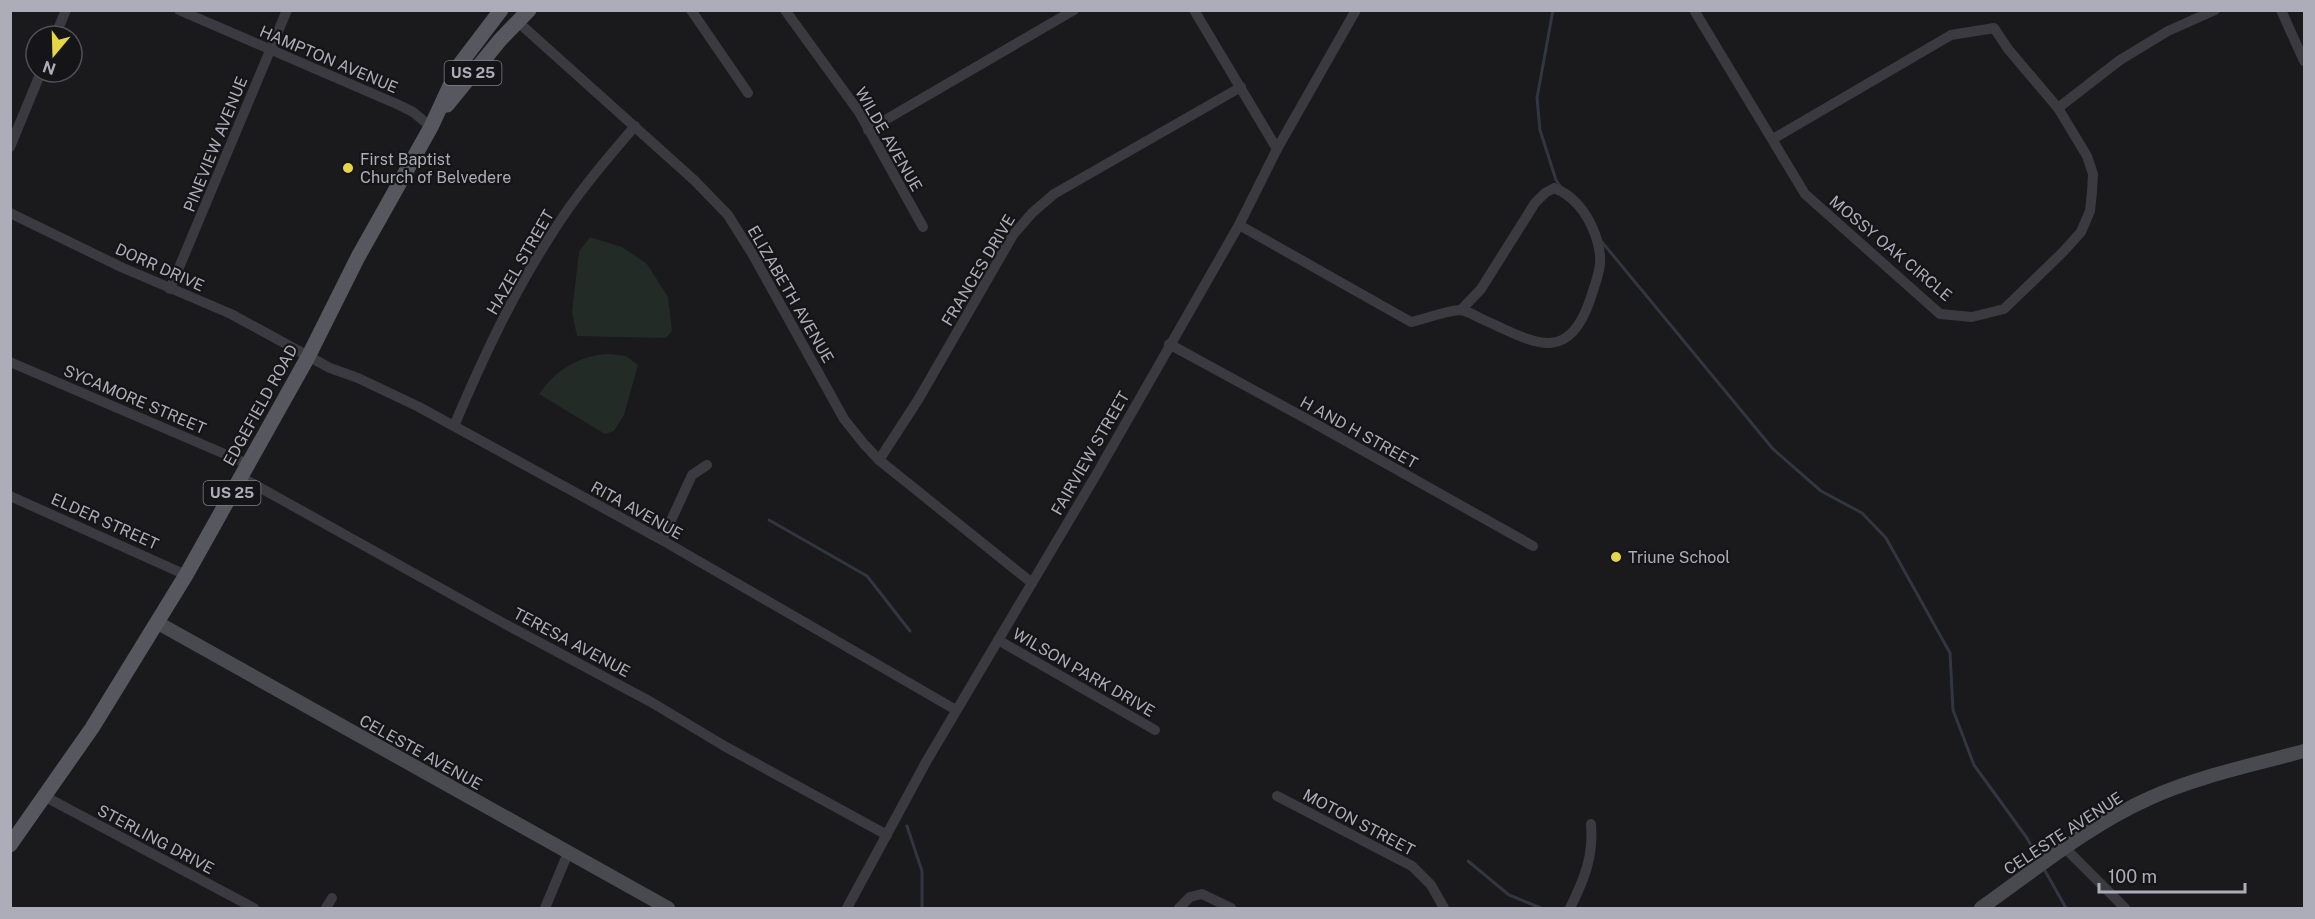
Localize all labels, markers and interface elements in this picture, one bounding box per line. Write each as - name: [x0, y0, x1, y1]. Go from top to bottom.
- street label: HAMPTON AVENUE: [257, 22, 401, 97]
- north arrow: [24, 24, 84, 84]
- text: N: [40, 57, 58, 79]
- road number: US 25: [444, 61, 502, 85]
- street label: PINEVIEW AVENUE: [180, 74, 251, 215]
- street label: WILDE AVENUE: [851, 84, 926, 195]
- place label: First Baptist Church of Belvedere: [360, 150, 511, 187]
- marker: First Baptist Church of Belvedere: [341, 161, 355, 175]
- street label: MOSSY OAK CIRCLE: [1826, 192, 1956, 305]
- street label: HAZEL STREET: [483, 206, 558, 318]
- street label: FRANCES DRIVE: [938, 211, 1019, 329]
- street label: ELIZABETH AVENUE: [743, 222, 838, 366]
- street label: DORR DRIVE: [112, 239, 207, 296]
- street label: EDGEFIELD ROAD: [219, 341, 302, 469]
- street label: SYCAMORE STREET: [61, 361, 209, 438]
- street label: FAIRVIEW STREET: [1047, 388, 1134, 518]
- street label: H AND H STREET: [1297, 392, 1421, 473]
- street label: RITA AVENUE: [587, 477, 686, 544]
- road number: US 25: [204, 481, 260, 505]
- street label: ELDER STREET: [48, 489, 162, 554]
- place label: Triune School: [1628, 548, 1730, 567]
- marker: Triune School: [1609, 550, 1623, 564]
- street label: TERESA AVENUE: [510, 604, 633, 681]
- street label: WILSON PARK DRIVE: [1009, 624, 1158, 721]
- street label: CELESTE AVENUE: [356, 711, 485, 794]
- street label: MOTON STREET: [1300, 785, 1418, 860]
- street label: CELESTE AVENUE: [2000, 788, 2126, 879]
- street label: STERLING DRIVE: [94, 801, 217, 878]
- scale bar: [2099, 856, 2244, 894]
- text: 100 m: [2108, 866, 2157, 887]

